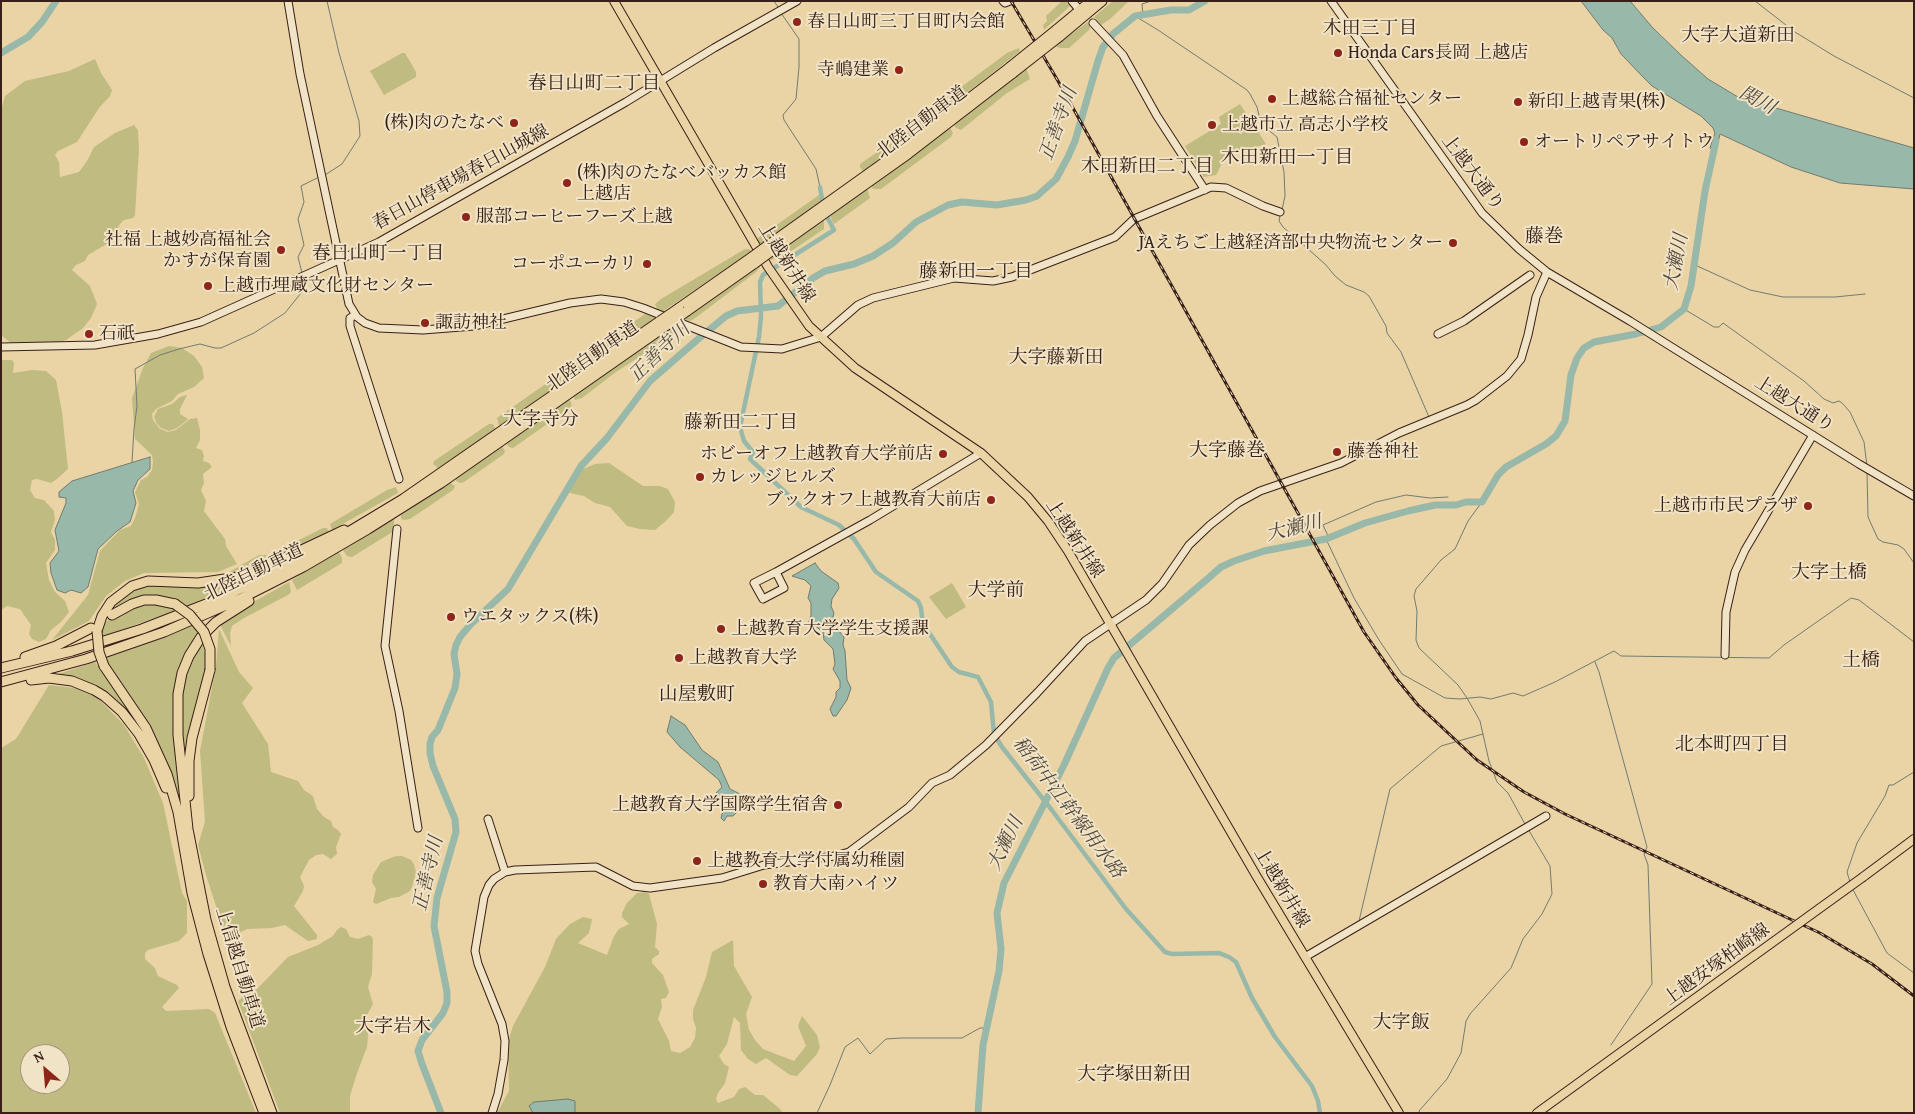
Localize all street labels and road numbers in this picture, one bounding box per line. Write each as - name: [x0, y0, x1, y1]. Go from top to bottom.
- street label: 北陸自動車道: [872, 82, 972, 164]
- street label: 春日山停車場春日山城線: [369, 121, 553, 235]
- street label: 上越大通り: [1436, 131, 1508, 215]
- street label: 上越新井線: [753, 219, 819, 307]
- street label: 北陸自動車道: [543, 317, 643, 397]
- street label: 上越大通り: [1750, 372, 1838, 438]
- street label: 上越新井線: [1040, 495, 1108, 583]
- street label: 北陸自動車道: [201, 540, 307, 606]
- street label: 上越新井線: [1249, 844, 1313, 932]
- street label: 上信越自動車道: [210, 905, 268, 1031]
- street label: 上越安塚柏崎線: [1660, 919, 1774, 1011]

